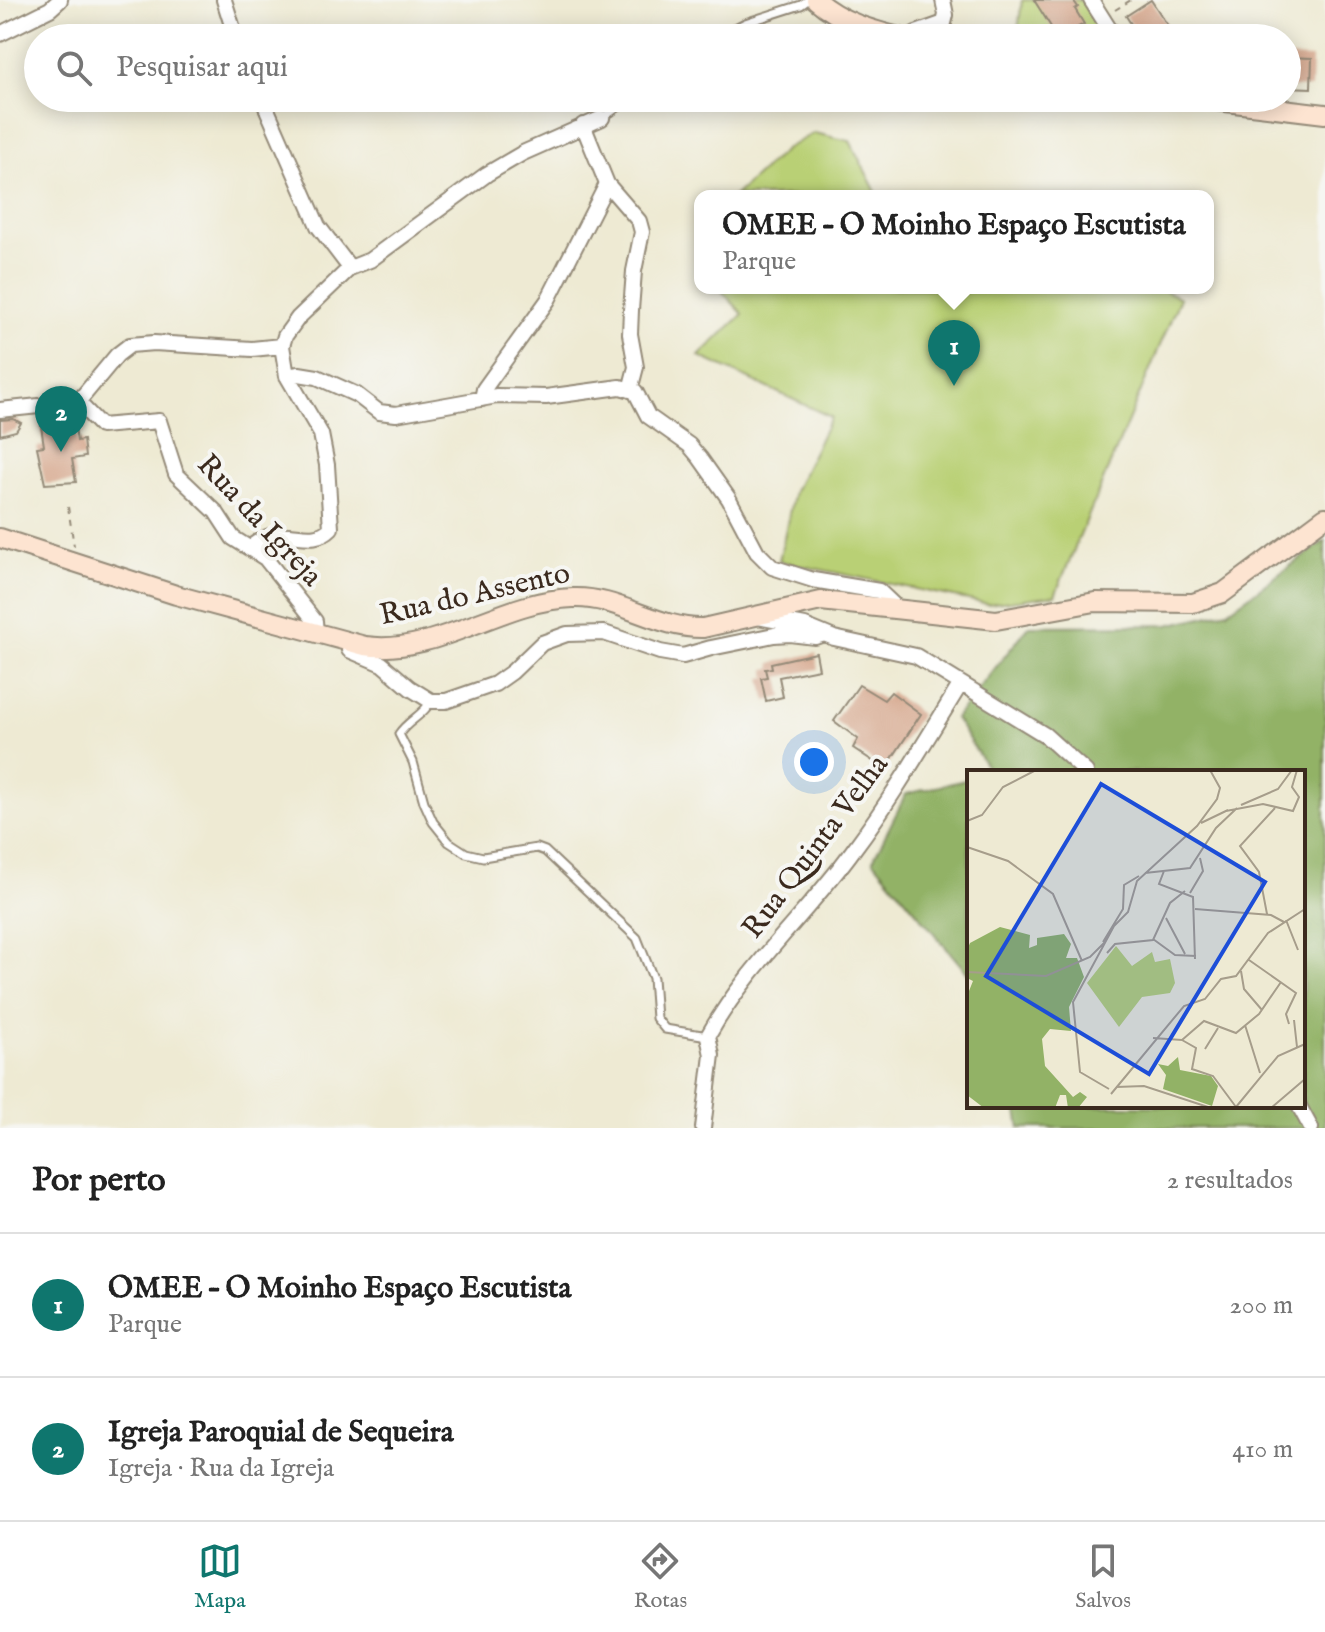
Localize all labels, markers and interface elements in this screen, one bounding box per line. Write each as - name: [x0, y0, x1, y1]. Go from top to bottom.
- search box: [24, 24, 1301, 112]
- icon: search: [52, 46, 96, 90]
- text: Pesquisar aqui: [116, 49, 288, 87]
- popup: [694, 190, 1214, 294]
- text: OMEE – O Moinho Espaço Escutista: [722, 207, 1186, 245]
- text: Parque: [722, 245, 796, 278]
- pin: 1: [928, 320, 980, 386]
- pin: 2: [35, 386, 87, 452]
- street label: Rua da Igreja: [188, 447, 330, 595]
- street label: Rua do Assento: [376, 555, 574, 635]
- your location: [794, 742, 834, 782]
- street label: Rua Quinta Velha: [734, 747, 898, 947]
- inset map: [967, 770, 1305, 1108]
- text: Por perto: [32, 1159, 166, 1202]
- text: 2 resultados: [1167, 1164, 1293, 1197]
- text: OMEE – O Moinho Espaço Escutista: [108, 1270, 572, 1308]
- text: 1: [53, 1289, 63, 1322]
- text: 200 m: [1229, 1289, 1293, 1322]
- text: Parque: [108, 1308, 182, 1341]
- text: Igreja Paroquial de Sequeira: [108, 1414, 454, 1452]
- text: 2: [52, 1433, 64, 1466]
- text: 410 m: [1232, 1433, 1293, 1466]
- text: Igreja · Rua da Igreja: [108, 1452, 334, 1485]
- tab: Mapa: [194, 1539, 246, 1615]
- tab: Rotas: [634, 1539, 687, 1615]
- tab: Salvos: [1075, 1539, 1131, 1615]

